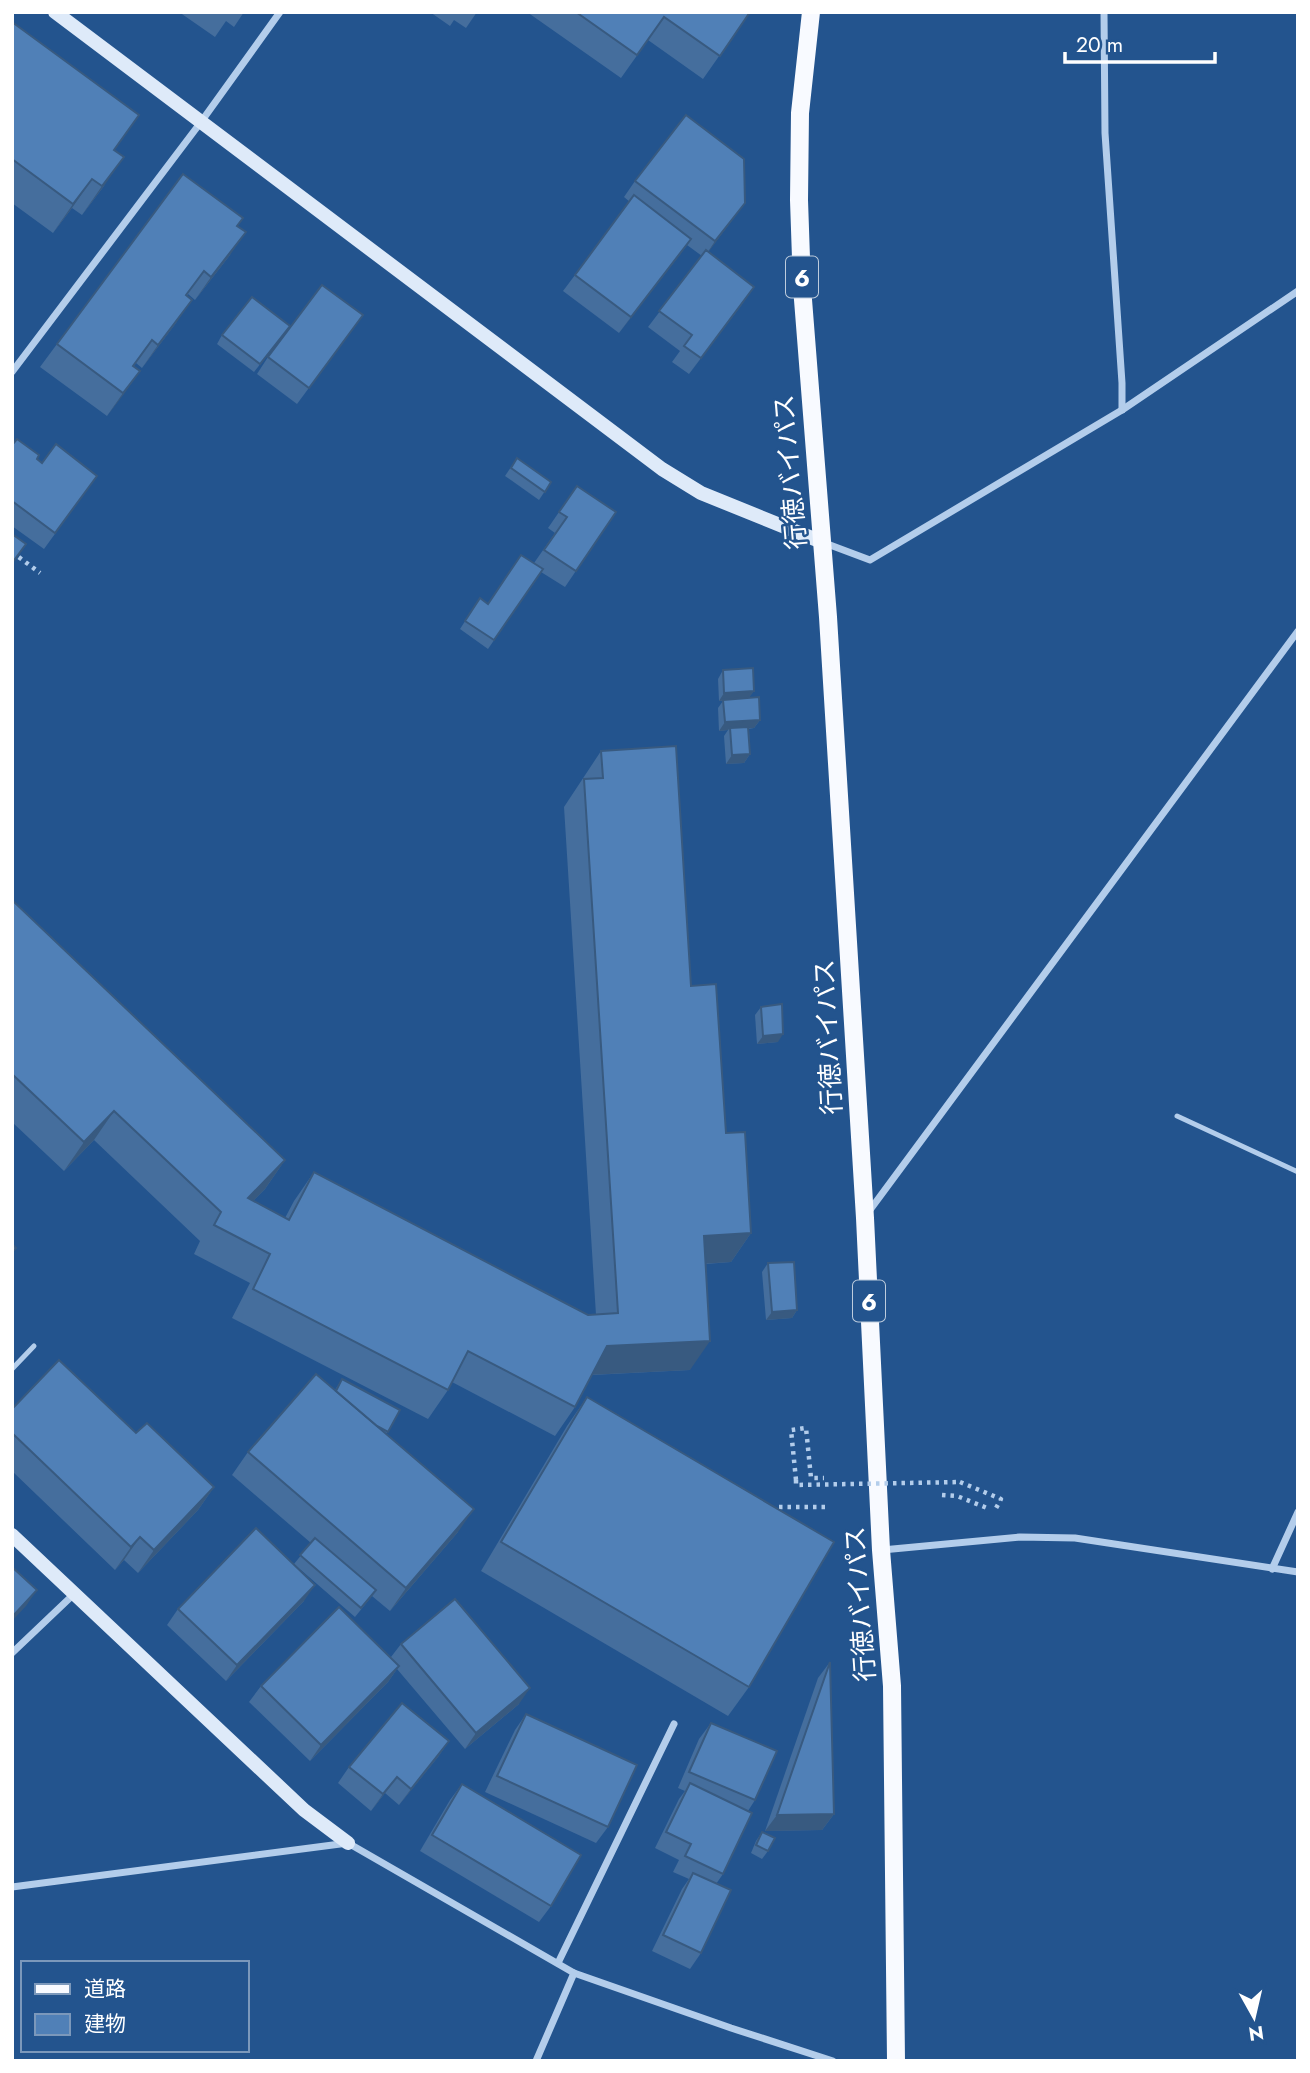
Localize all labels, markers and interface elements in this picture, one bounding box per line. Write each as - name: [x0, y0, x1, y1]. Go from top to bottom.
- scale bar: [1065, 21, 1216, 65]
- text: 20 m: [1076, 30, 1123, 60]
- road number: 6: [786, 256, 818, 298]
- street label: 行徳バイパス: [764, 393, 816, 551]
- street label: 行徳バイパス: [805, 958, 851, 1116]
- road number: 6: [853, 1280, 885, 1322]
- street label: 行徳バイパス: [836, 1525, 884, 1683]
- legend: [21, 1961, 248, 2052]
- text: 道路: [84, 1974, 126, 2004]
- north arrow: [1219, 1982, 1289, 2052]
- text: 建物: [84, 2009, 126, 2039]
- text: N: [1247, 2019, 1266, 2048]

